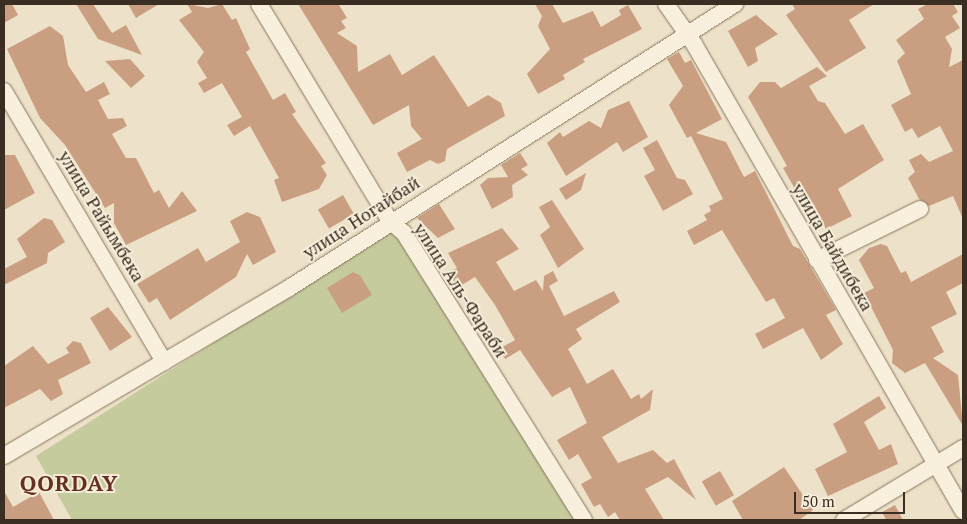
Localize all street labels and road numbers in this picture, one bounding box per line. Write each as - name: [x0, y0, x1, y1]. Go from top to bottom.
- street label: улица Райымбека: [54, 147, 150, 285]
- street label: улица Ногайбай: [299, 171, 423, 263]
- street label: улица Байдибека: [788, 179, 878, 315]
- street label: улица Аль-Фараби: [409, 219, 513, 361]

